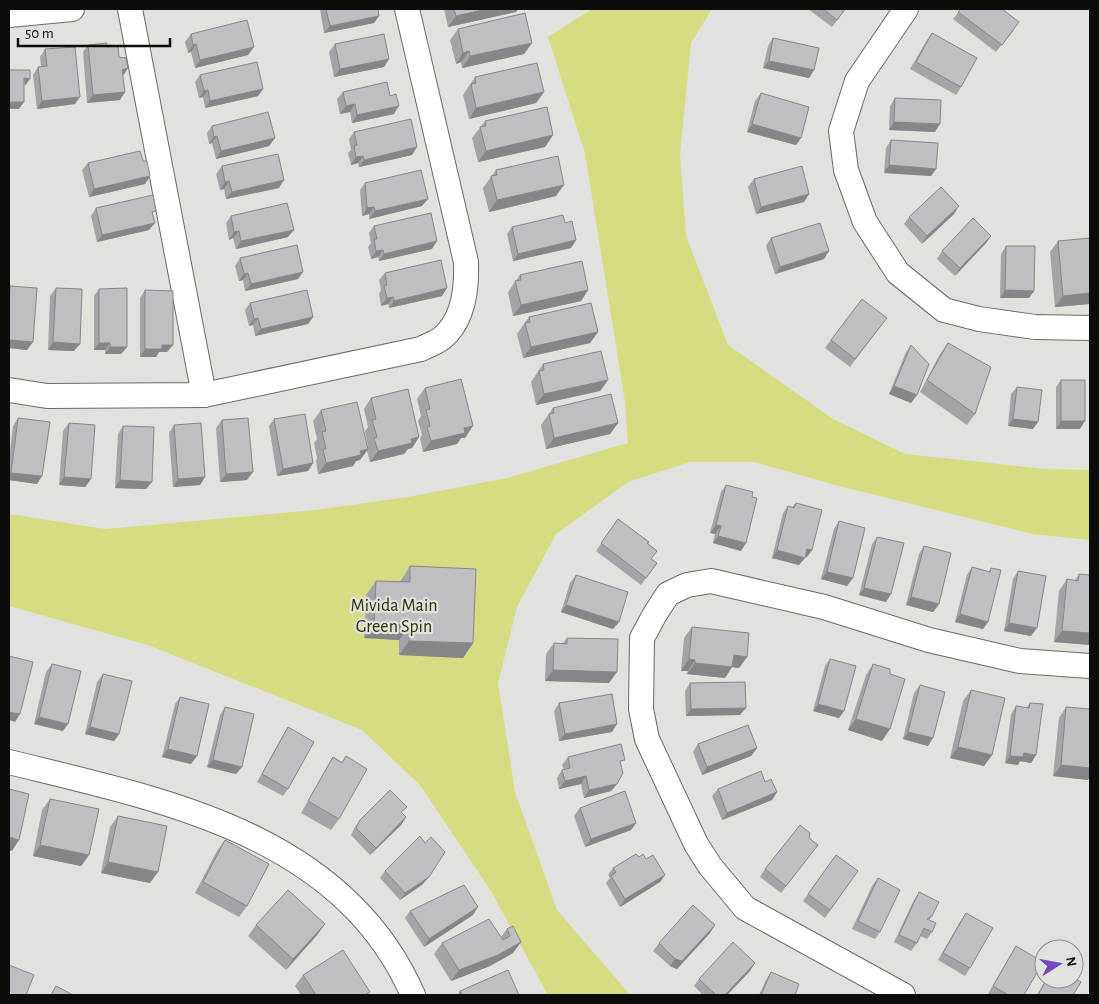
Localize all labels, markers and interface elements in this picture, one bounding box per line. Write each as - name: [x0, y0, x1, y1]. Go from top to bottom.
- scale bar: [18, 15, 170, 47]
- text: 50 m: [25, 26, 54, 41]
- park label: Mivida Main Green Spin: [350, 597, 438, 636]
- north arrow: [1034, 939, 1084, 989]
- text: N: [1063, 956, 1079, 968]

